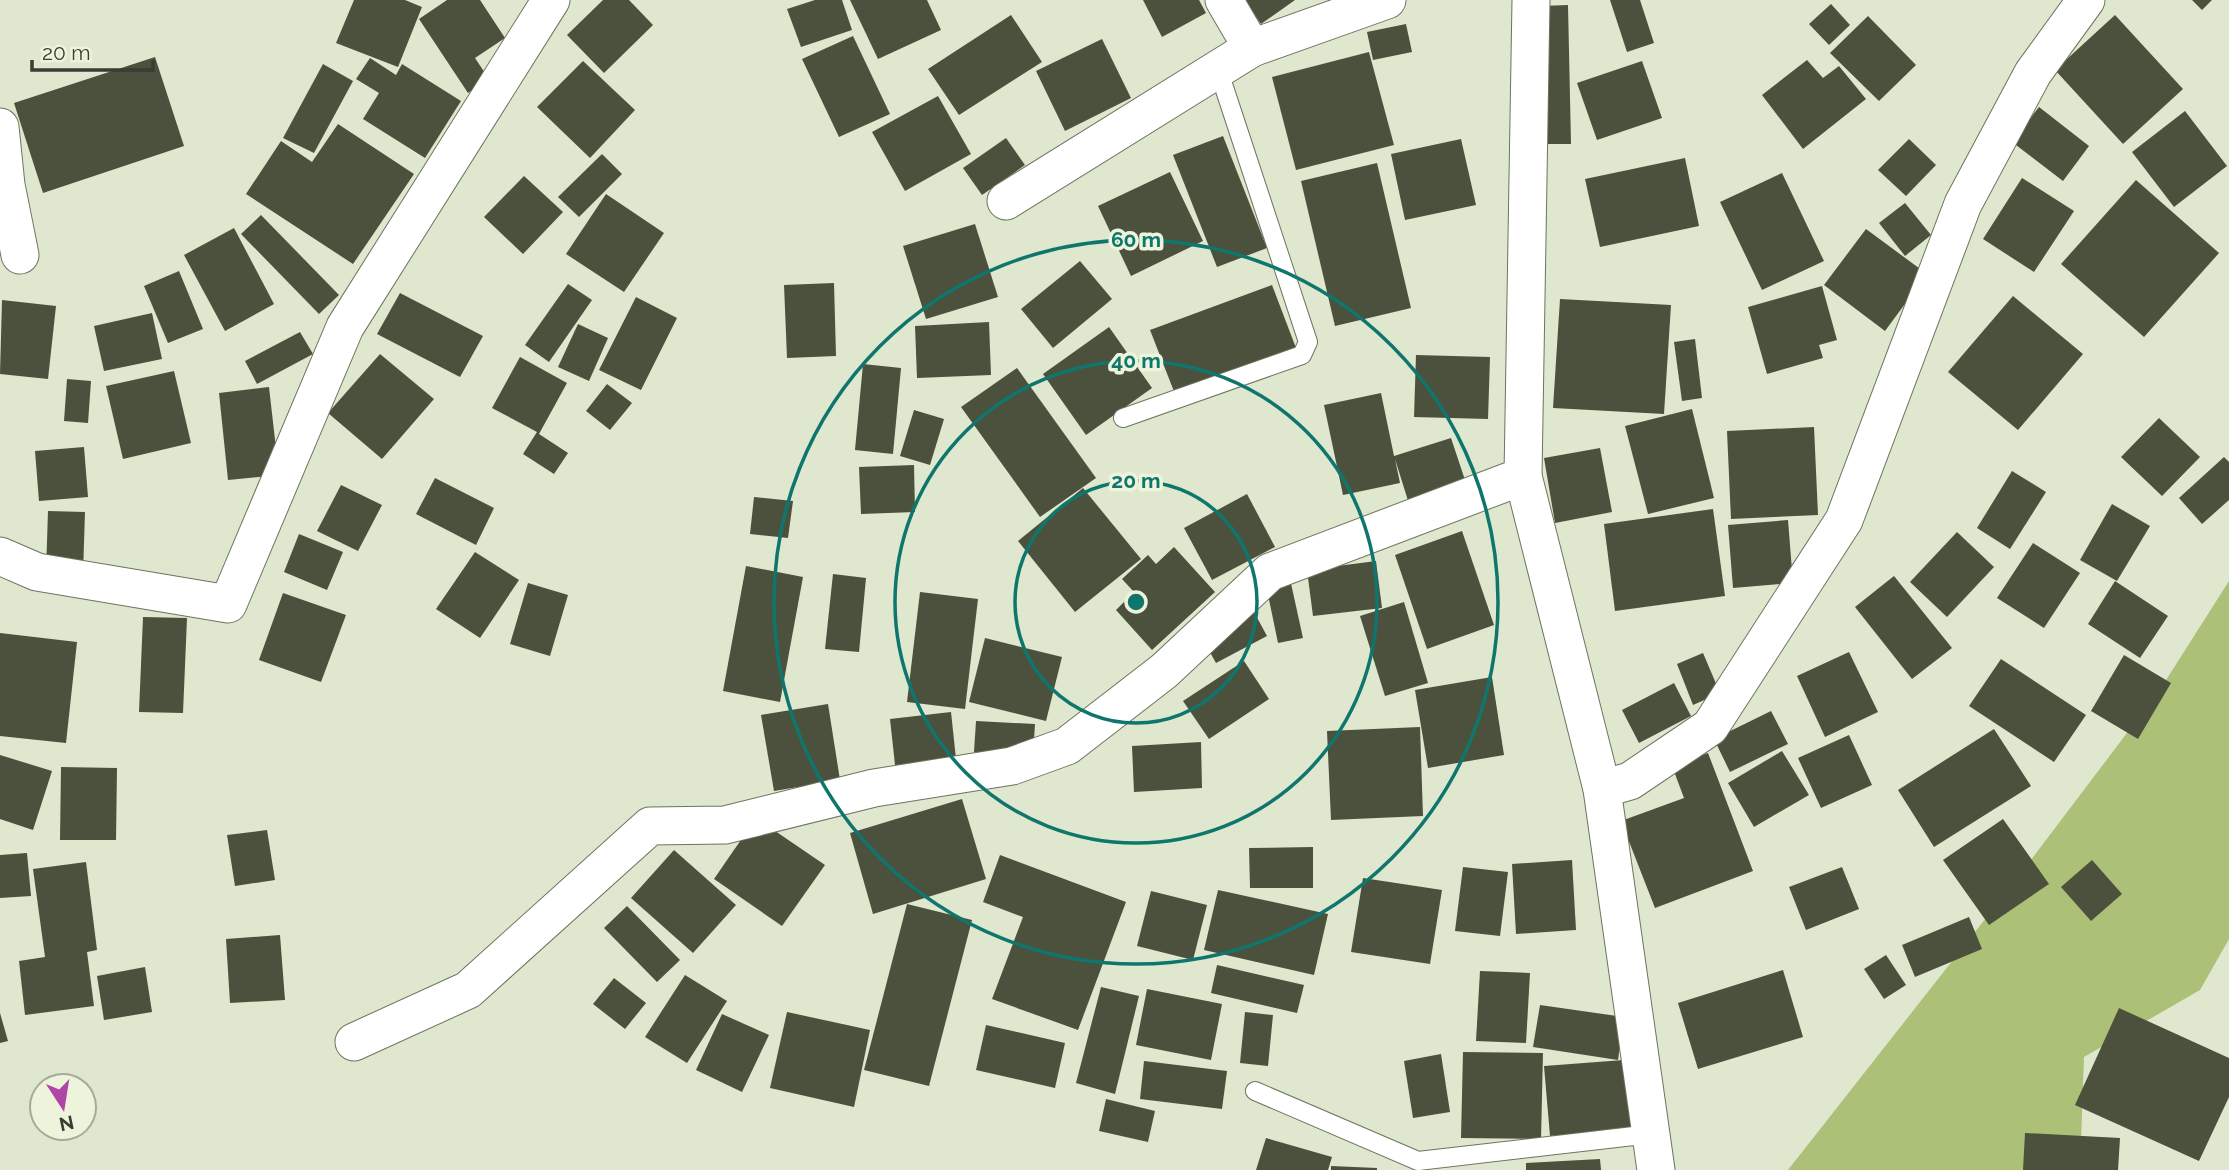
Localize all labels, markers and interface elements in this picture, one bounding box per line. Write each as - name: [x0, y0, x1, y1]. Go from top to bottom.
- scale bar: [32, 28, 152, 72]
- text: 20 m: [42, 40, 90, 65]
- text: 60 m: [1111, 227, 1161, 252]
- text: 40 m: [1111, 348, 1161, 373]
- text: 20 m: [1111, 468, 1161, 493]
- centre of rings: [1124, 590, 1148, 614]
- north arrow: [28, 1072, 98, 1142]
- text: N: [57, 1111, 76, 1136]

